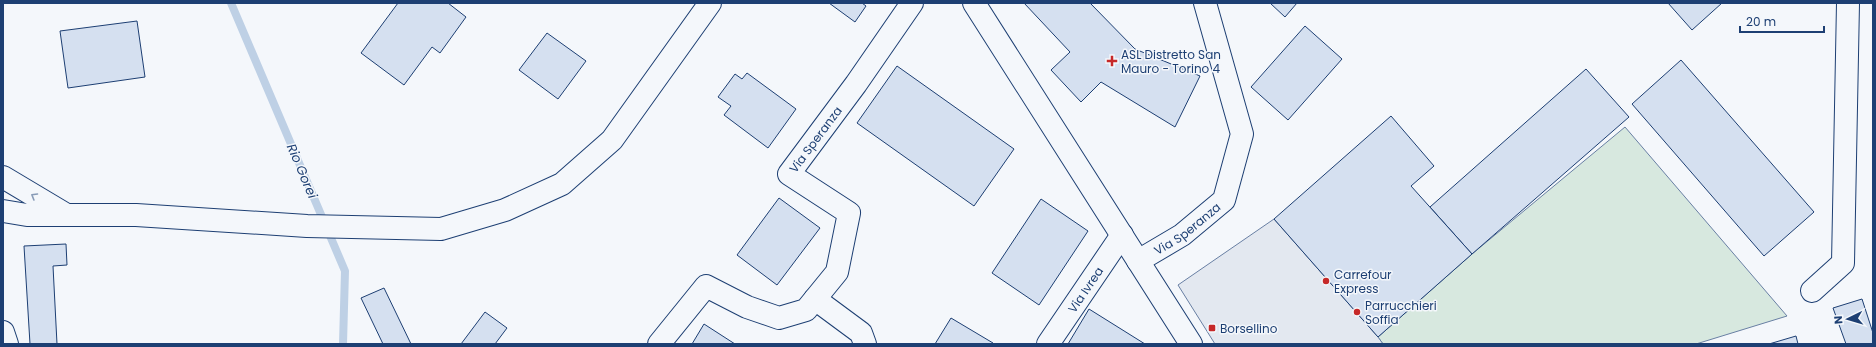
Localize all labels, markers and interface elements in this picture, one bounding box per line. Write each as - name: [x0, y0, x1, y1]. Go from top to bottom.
- scale bar: [1740, 8, 1824, 34]
- text: 20 m: [1746, 13, 1776, 30]
- place label: ASL Distretto San Mauro - Torino 4: [1121, 46, 1221, 77]
- marker: ASL Distretto San Mauro - Torino 4: [1106, 55, 1118, 67]
- street label: Via Speranza: [785, 102, 845, 176]
- water label: Rio Gorei: [282, 141, 322, 202]
- one-way arrow: [31, 193, 38, 200]
- street label: Via Speranza: [1150, 198, 1224, 258]
- street label: Via Ivrea: [1063, 263, 1107, 316]
- place label: Carrefour Express: [1334, 266, 1392, 297]
- marker: Carrefour Express: [1321, 276, 1331, 286]
- place label: Parrucchieri Soffia: [1365, 297, 1437, 328]
- north arrow: [1828, 299, 1868, 339]
- marker: Parrucchieri Soffia: [1352, 307, 1362, 317]
- text: N: [1830, 315, 1846, 325]
- place label: Borsellino: [1220, 320, 1278, 337]
- marker: Borsellino: [1207, 323, 1217, 333]

